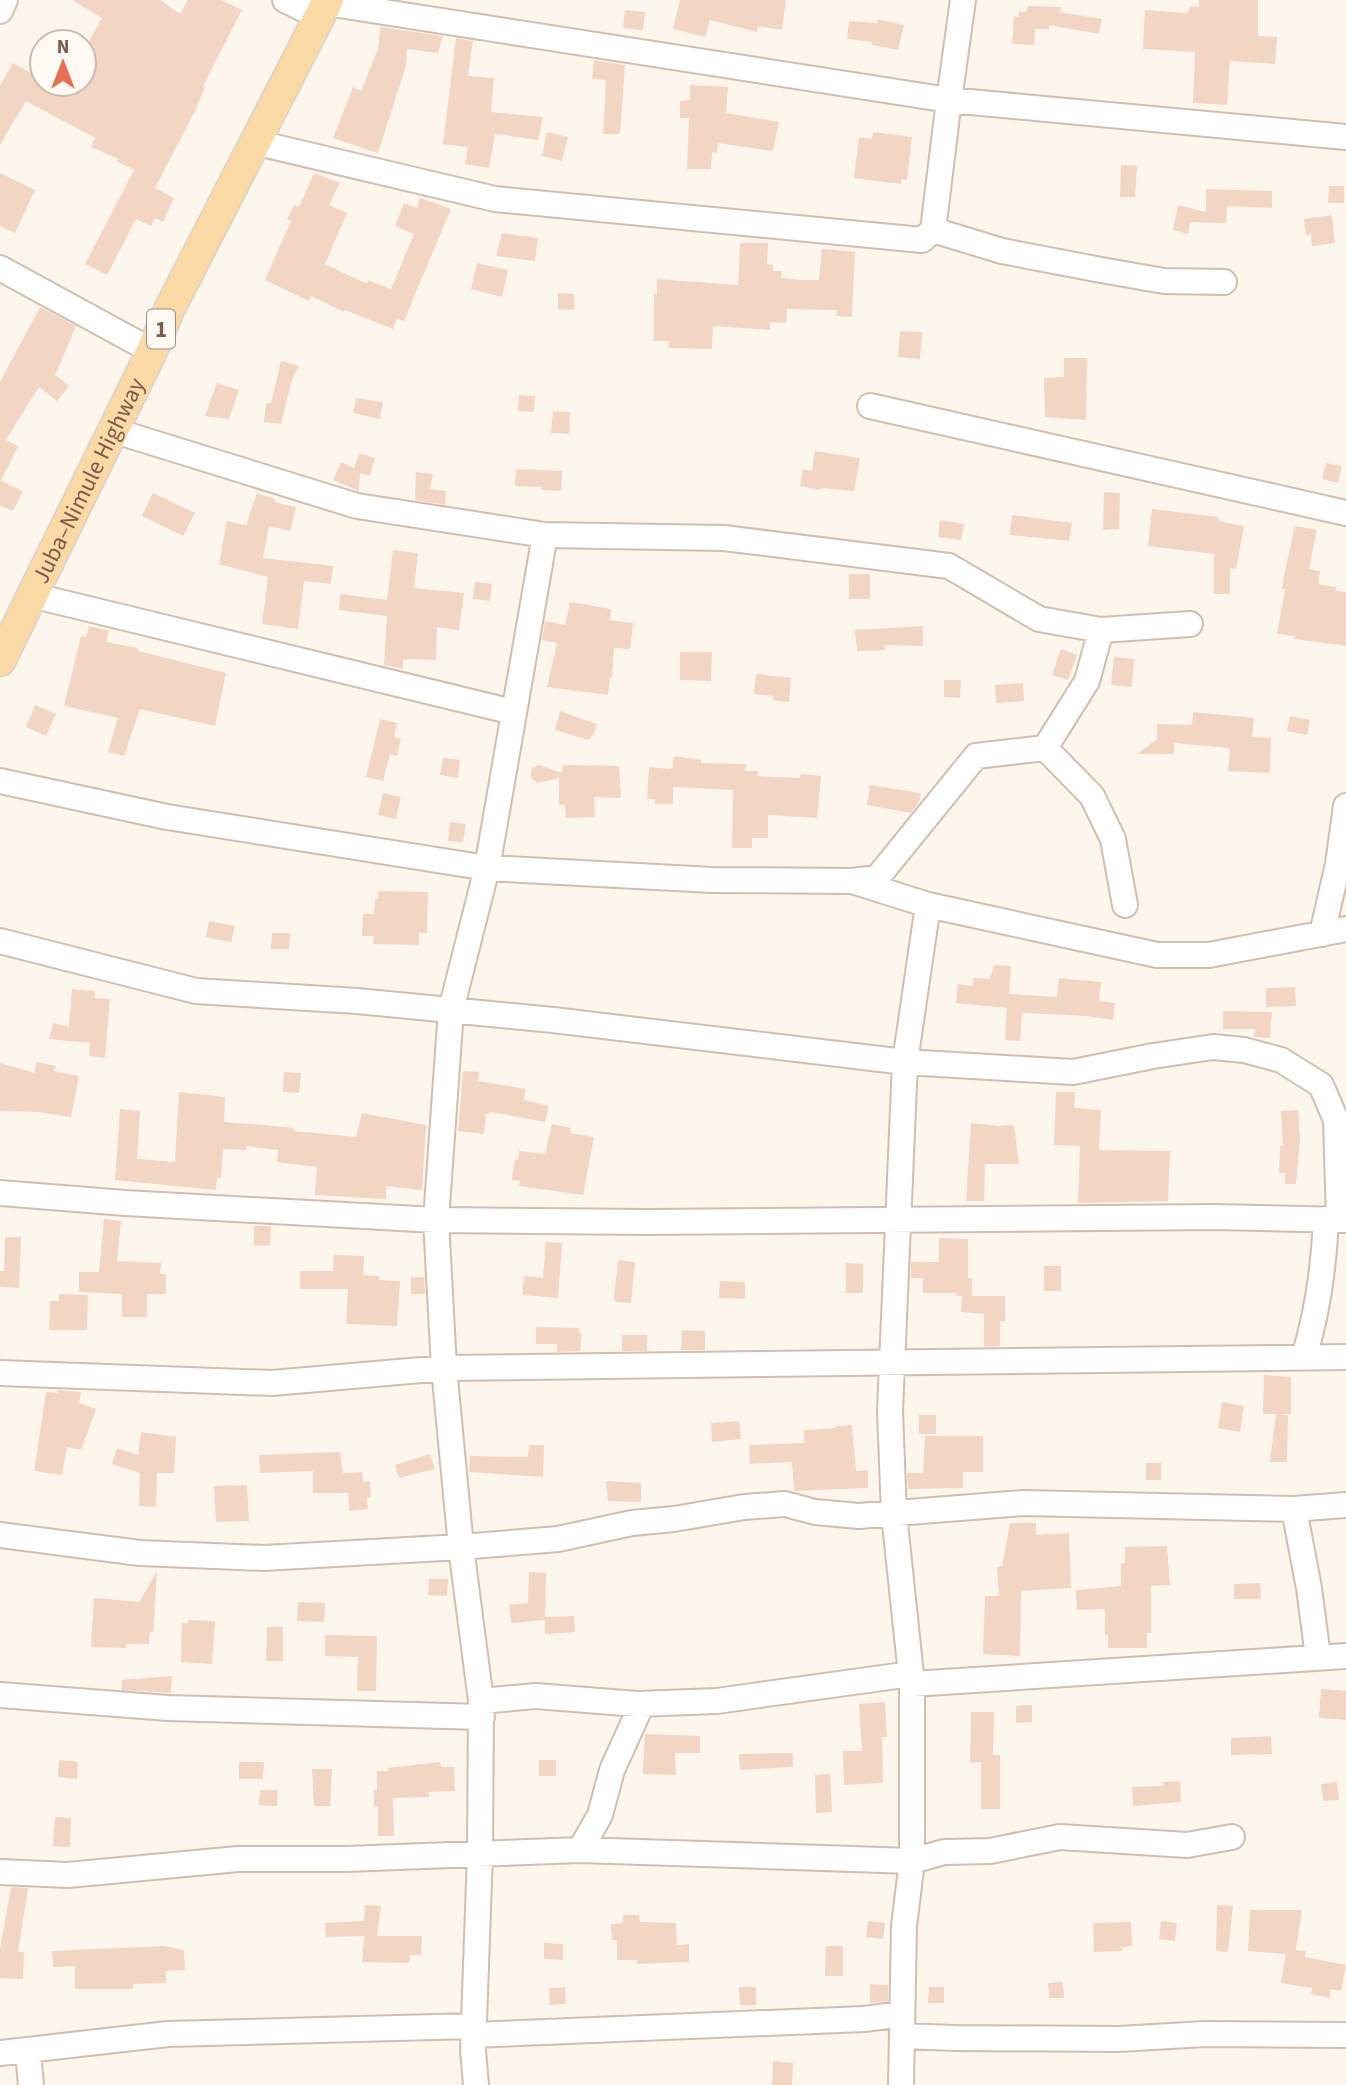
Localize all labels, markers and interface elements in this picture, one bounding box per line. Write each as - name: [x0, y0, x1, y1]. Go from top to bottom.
- north arrow: [28, 28, 98, 98]
- text: N: [57, 34, 69, 61]
- road number: 1: [147, 310, 175, 348]
- street label: Juba–Nimule Highway: [24, 372, 154, 590]

